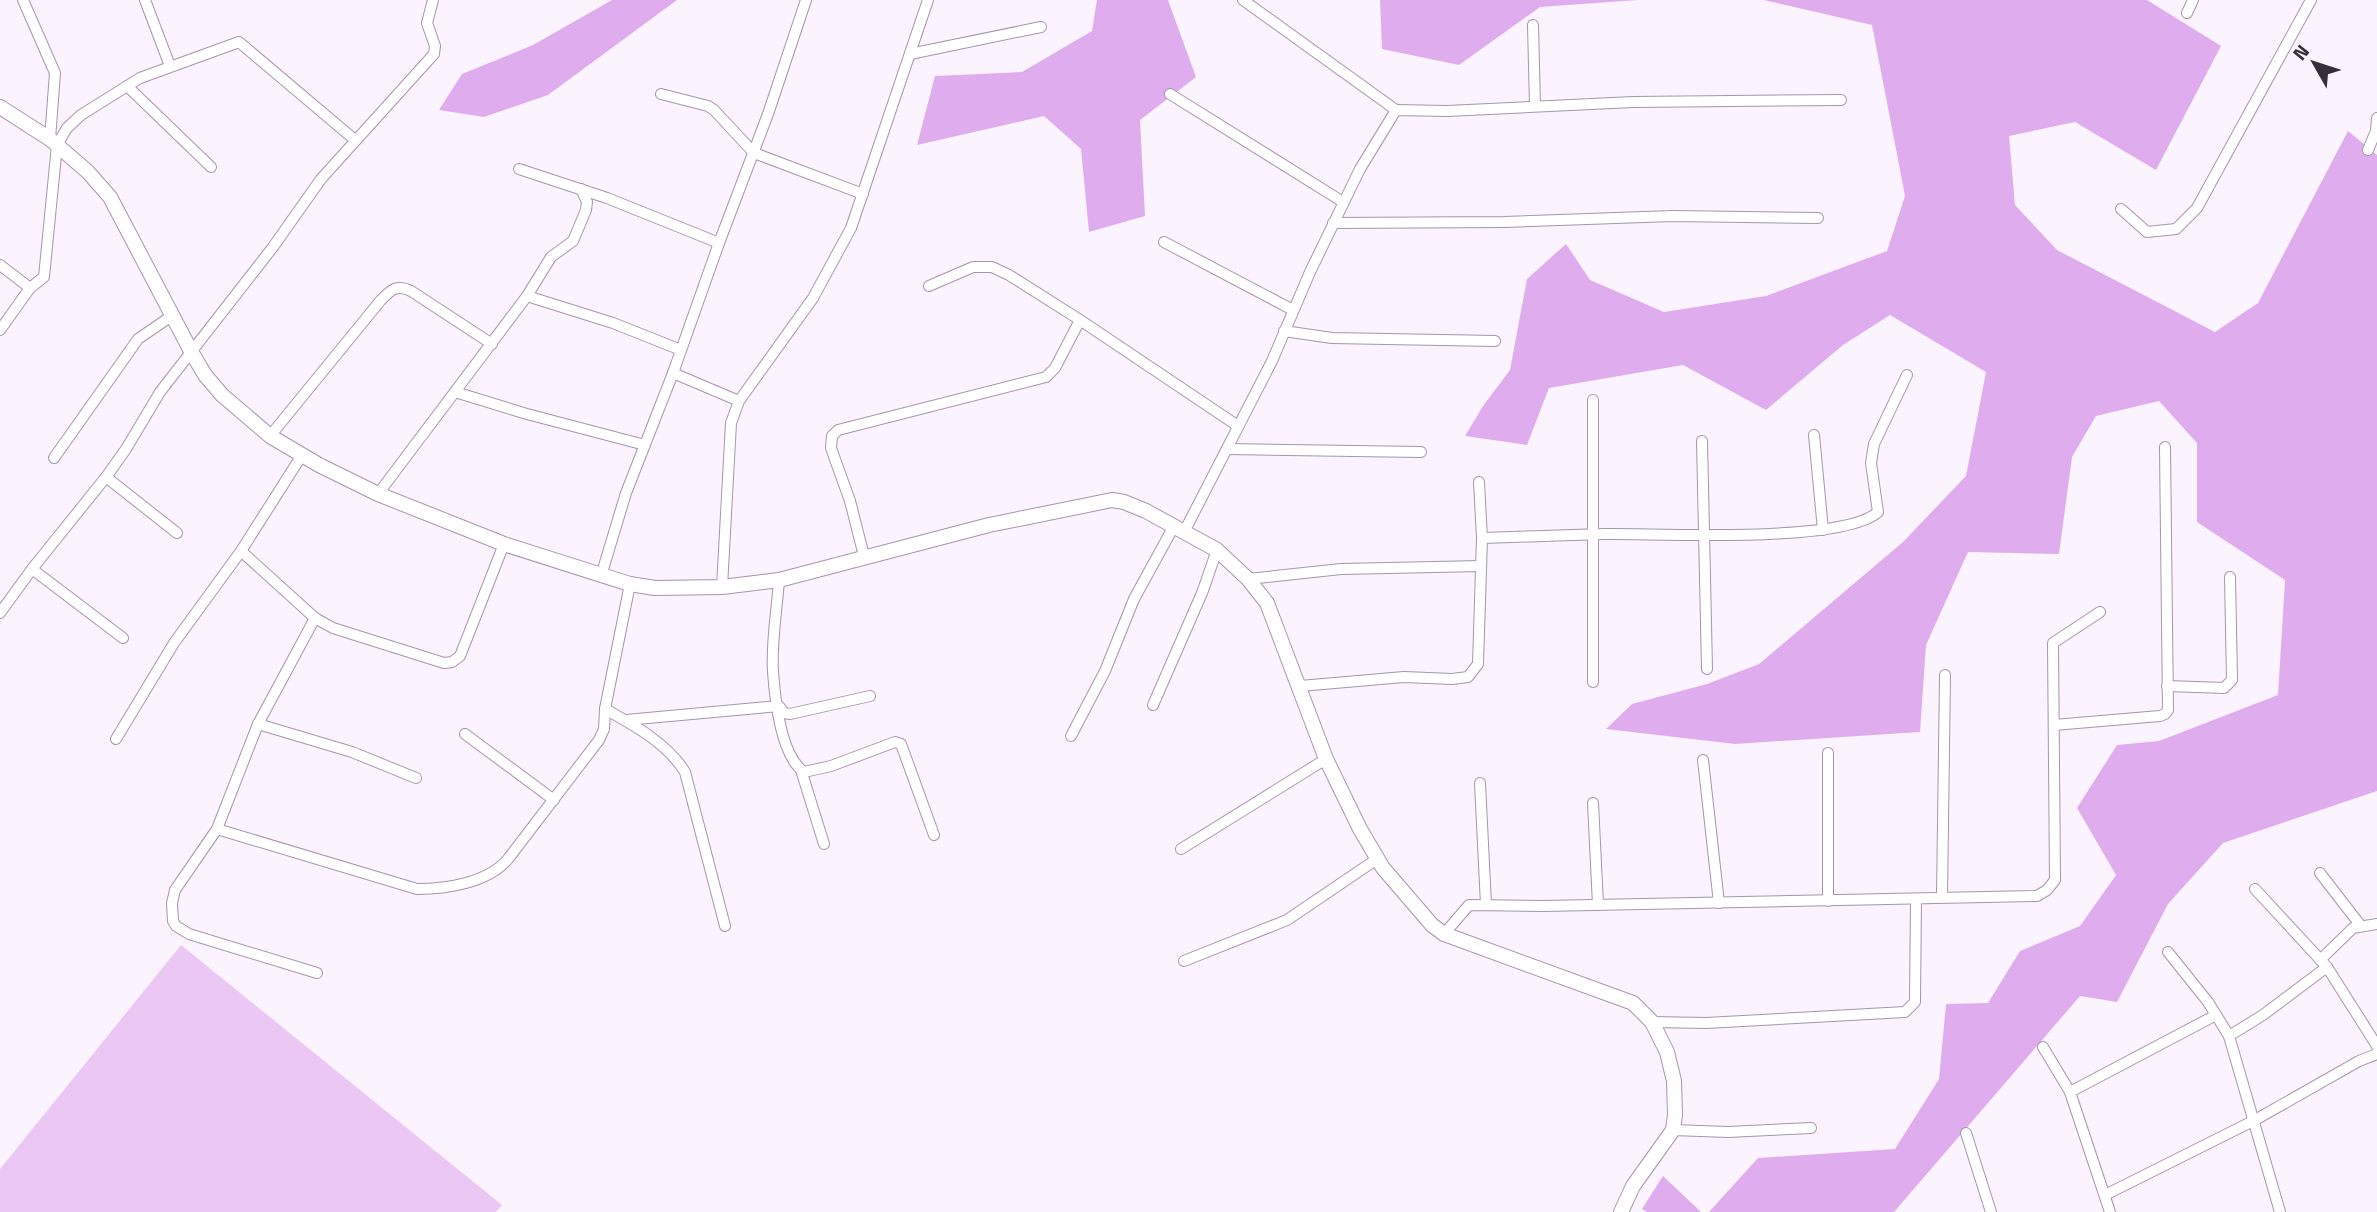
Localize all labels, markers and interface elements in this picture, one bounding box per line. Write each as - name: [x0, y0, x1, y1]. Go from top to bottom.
- north arrow: [2279, 28, 2349, 98]
- text: N: [2285, 38, 2316, 66]

